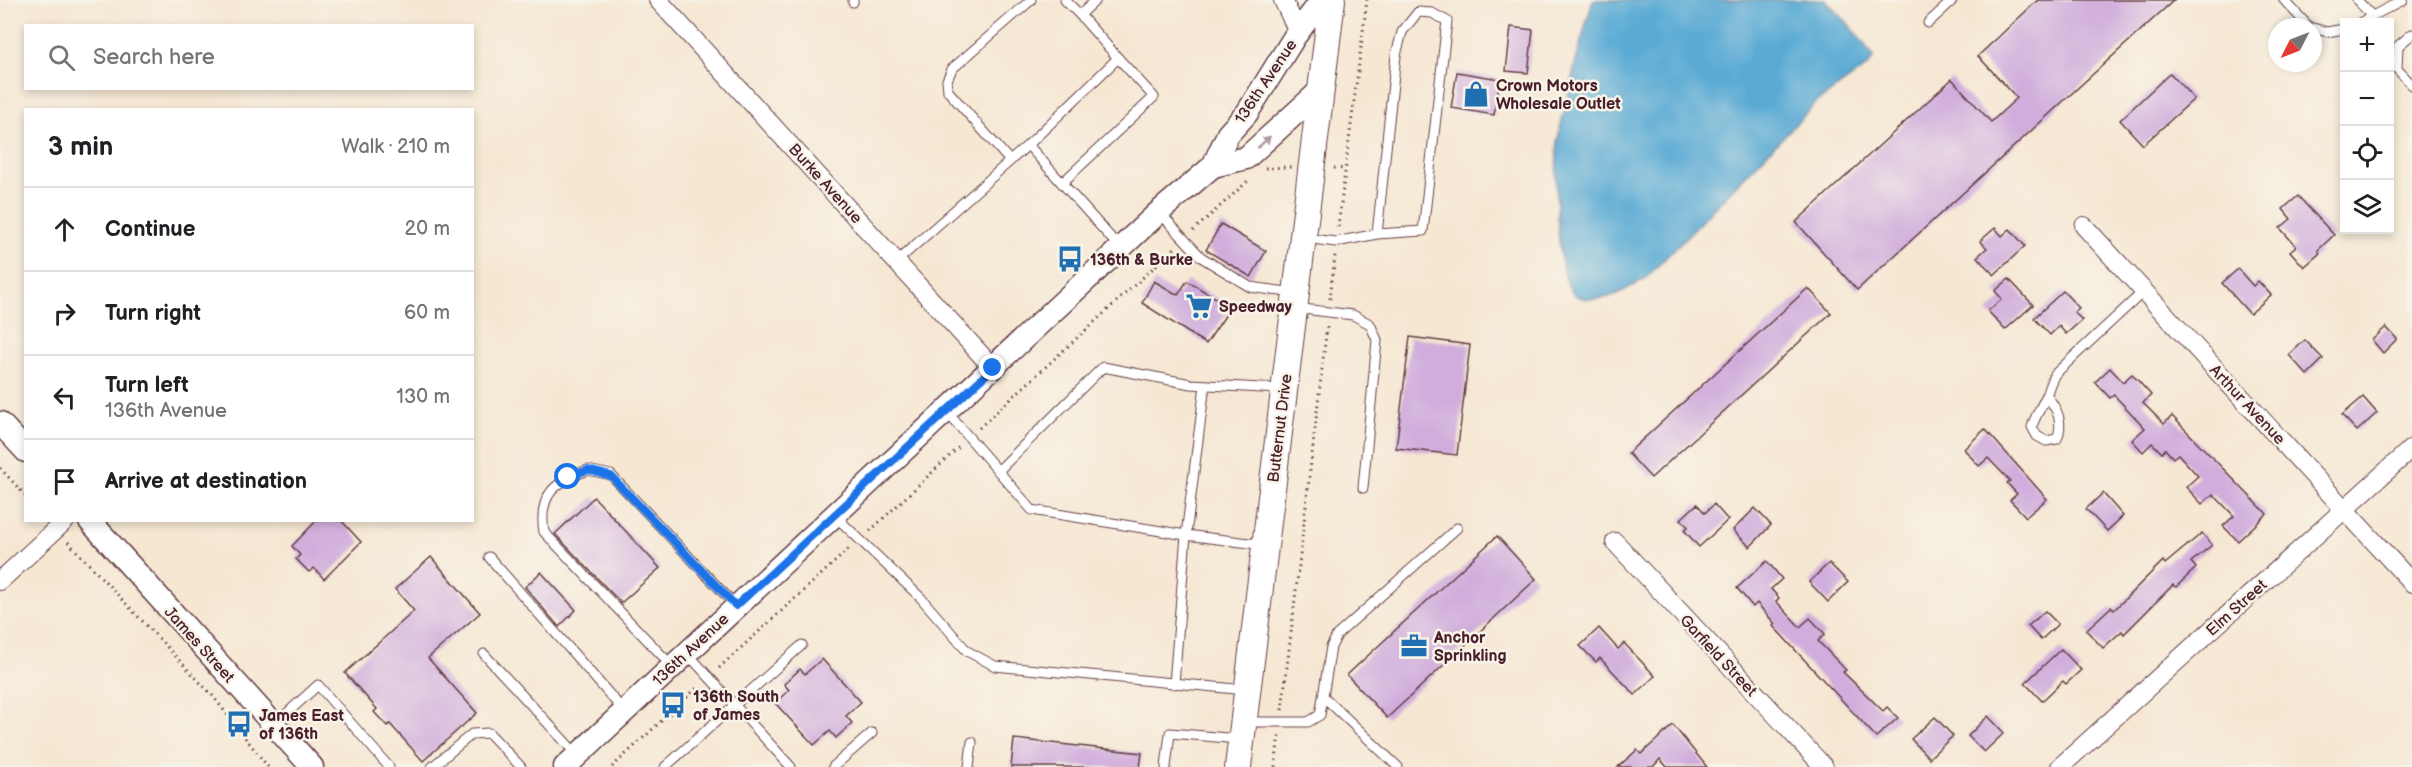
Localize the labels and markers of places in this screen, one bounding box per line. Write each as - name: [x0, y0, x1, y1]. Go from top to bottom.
- place label: Crown Motors Wholesale Outlet: [1496, 77, 1621, 114]
- shop icon: Crown Motors Wholesale Outlet: [1461, 79, 1491, 109]
- bus stop icon: 136th & Burke: [1055, 244, 1085, 274]
- place label: 136th & Burke: [1090, 251, 1193, 270]
- supermarket icon: Speedway: [1184, 291, 1214, 321]
- place label: Speedway: [1219, 298, 1293, 317]
- place label: Anchor Sprinkling: [1433, 629, 1506, 666]
- office icon: Anchor Sprinkling: [1399, 631, 1429, 661]
- place label: 136th South of James: [693, 688, 779, 725]
- bus stop icon: 136th South of James: [658, 690, 688, 720]
- place label: James East of 136th: [259, 707, 344, 744]
- bus stop icon: James East of 136th: [224, 709, 254, 739]

